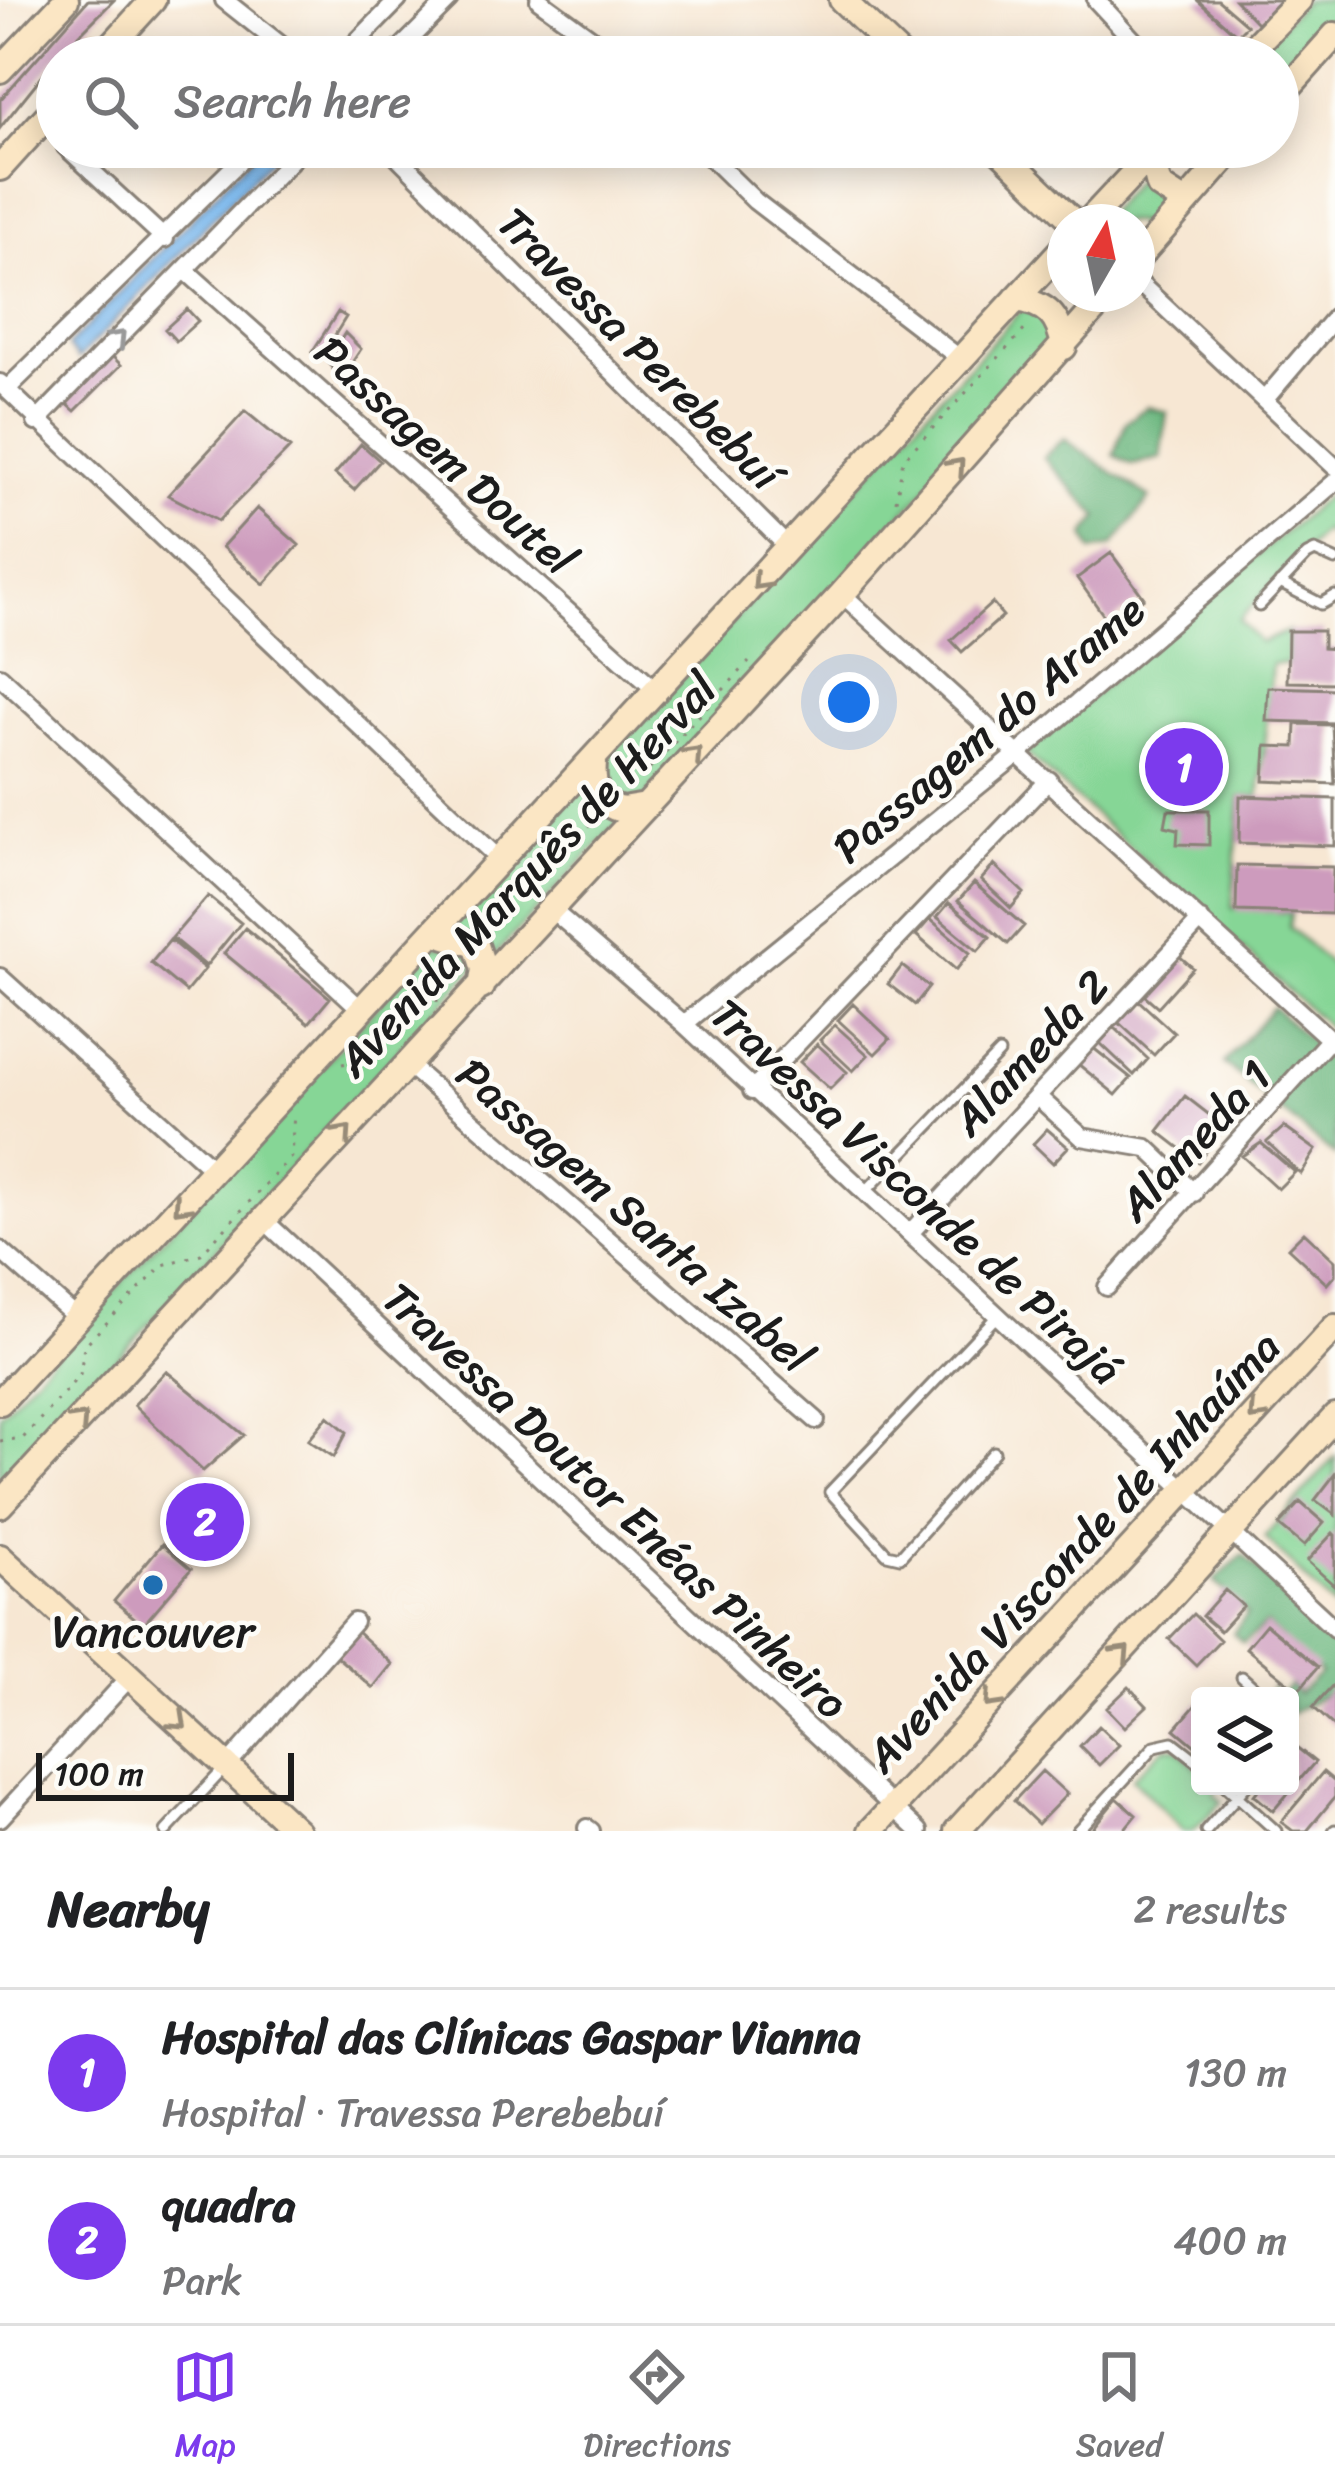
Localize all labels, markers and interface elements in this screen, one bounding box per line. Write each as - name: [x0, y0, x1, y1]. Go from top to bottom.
- search box: [36, 36, 1299, 168]
- text: Search here: [174, 62, 411, 142]
- icon: search: [78, 69, 144, 135]
- street label: Travessa Perebebuí: [477, 187, 805, 515]
- north arrow: [1047, 204, 1155, 312]
- street label: Passagem Doutel: [295, 315, 597, 598]
- one-way arrow: [104, 330, 126, 352]
- one-way arrow: [943, 458, 964, 480]
- one-way arrow: [753, 568, 774, 589]
- street label: Passagem do Arame: [814, 573, 1164, 885]
- street label: Avenida Marquês de Herval: [315, 652, 738, 1097]
- your location: [819, 672, 879, 732]
- pin: 1: [1145, 722, 1223, 812]
- one-way arrow: [680, 746, 702, 768]
- street label: Alameda 2: [930, 950, 1130, 1156]
- street label: Travessa Visconde de Pirajá: [691, 977, 1142, 1406]
- street label: Passagem Santa Izabel: [437, 1037, 833, 1396]
- street label: Alameda 1: [1097, 1040, 1292, 1242]
- one-way arrow: [330, 1126, 352, 1147]
- one-way arrow: [173, 1192, 195, 1213]
- street label: Travessa Doutor Enéas Pinheiro: [363, 1261, 868, 1740]
- street label: Avenida Visconde de Inhaúma: [844, 1311, 1301, 1793]
- one-way arrow: [1248, 1400, 1270, 1421]
- one-way arrow: [65, 1412, 87, 1433]
- pin: 2: [166, 1477, 244, 1567]
- marker: Vancouver: [140, 1572, 166, 1598]
- place label: Vancouver: [52, 1592, 257, 1672]
- one-way arrow: [1108, 1646, 1130, 1667]
- one-way arrow: [984, 1687, 1006, 1708]
- map controls: [1191, 1687, 1299, 1795]
- button: layers: [1191, 1687, 1299, 1795]
- one-way arrow: [165, 1708, 186, 1729]
- text: 100 m: [54, 1745, 144, 1803]
- scale bar: [36, 1747, 294, 1800]
- text: Nearby: [48, 1864, 209, 1954]
- text: 2 results: [1133, 1875, 1287, 1944]
- text: Hospital das Clínicas Gaspar Vianna: [162, 1998, 861, 2078]
- text: 1: [79, 2038, 95, 2107]
- text: 130 m: [1184, 2038, 1287, 2107]
- text: Hospital · Travessa Perebebuí: [162, 2078, 664, 2147]
- text: quadra: [162, 2166, 295, 2246]
- text: 2: [76, 2206, 98, 2275]
- text: 400 m: [1173, 2206, 1287, 2275]
- text: Park: [162, 2246, 242, 2315]
- tab: Map: [172, 2344, 238, 2474]
- tab: Directions: [583, 2344, 731, 2474]
- tab: Saved: [1076, 2344, 1163, 2474]

